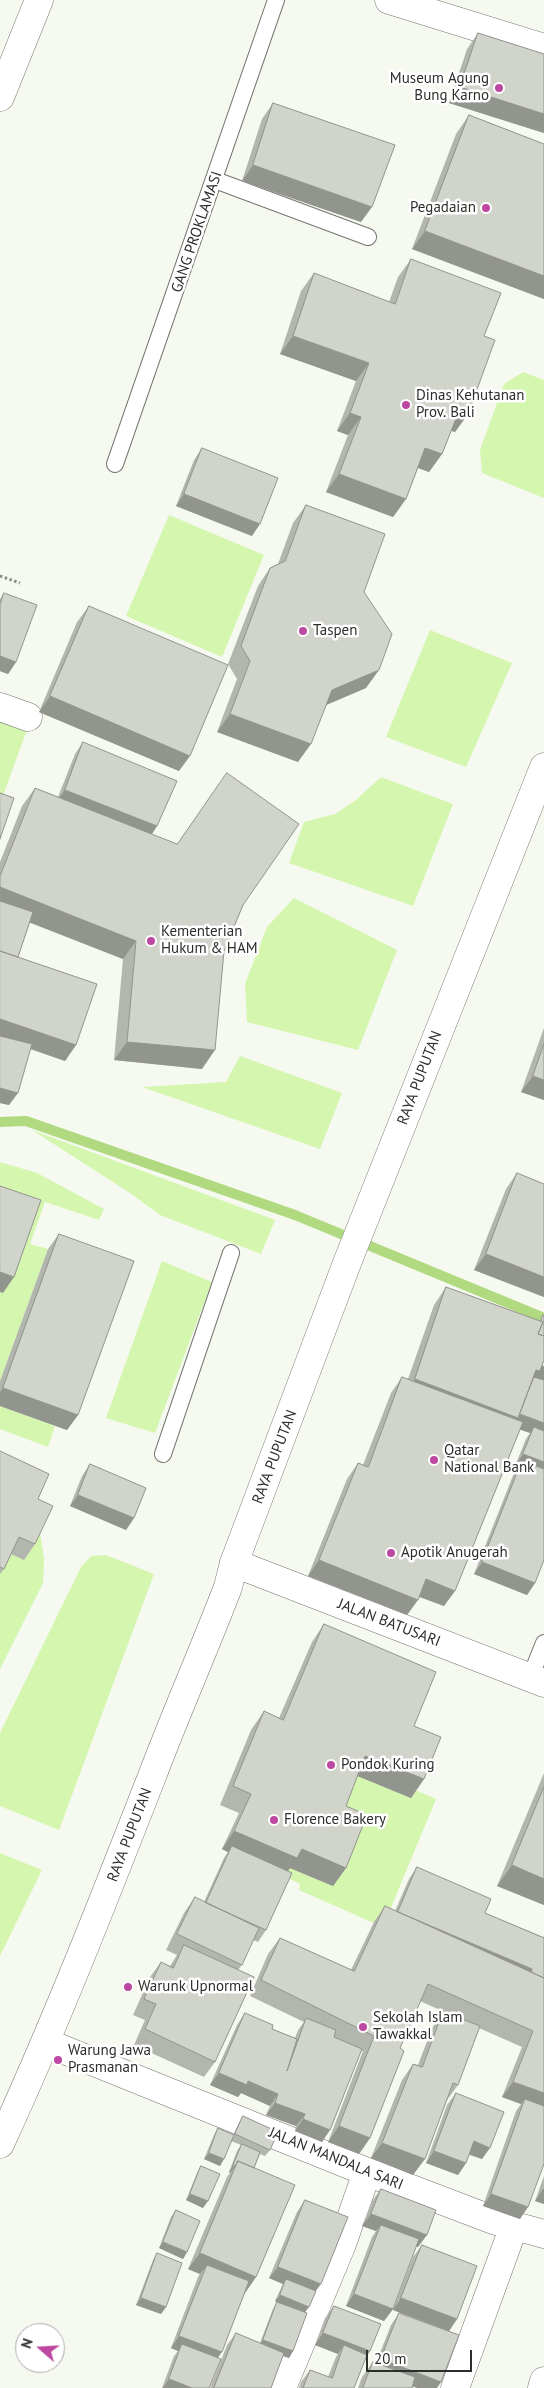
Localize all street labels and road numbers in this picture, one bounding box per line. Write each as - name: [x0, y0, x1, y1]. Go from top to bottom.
- street label: GANG PROKLAMASI: [168, 169, 226, 295]
- street label: RAYA PUPUTAN: [394, 1029, 446, 1127]
- street label: RAYA PUPUTAN: [249, 1408, 301, 1506]
- street label: JALAN BATUSARI: [335, 1595, 443, 1651]
- street label: RAYA PUPUTAN: [104, 1786, 156, 1884]
- street label: JALAN MANDALA SARI: [266, 2124, 406, 2194]

